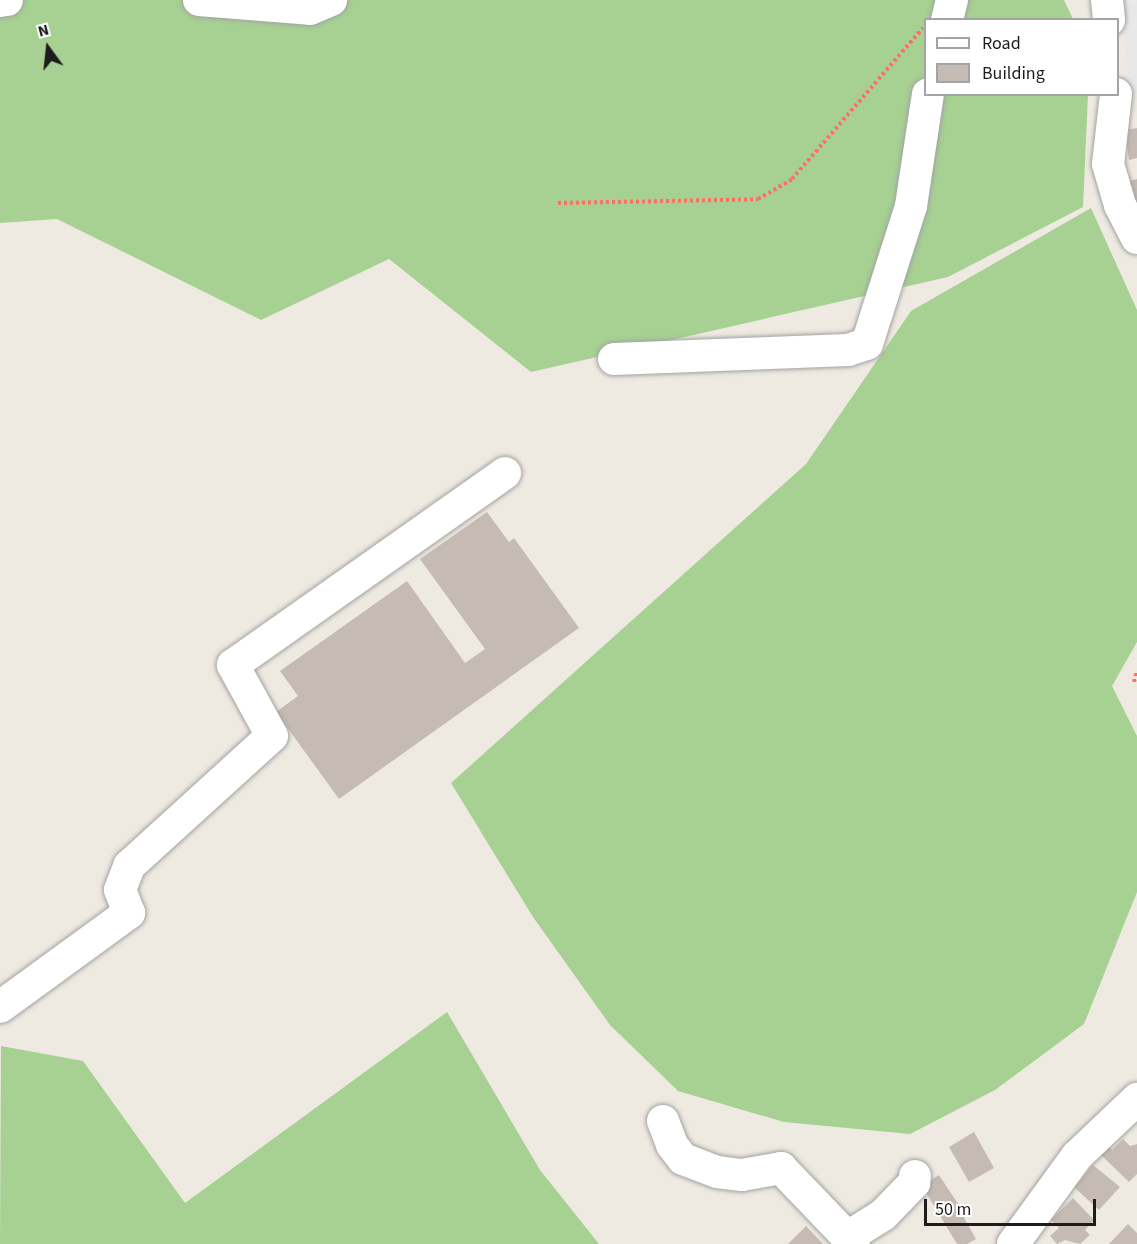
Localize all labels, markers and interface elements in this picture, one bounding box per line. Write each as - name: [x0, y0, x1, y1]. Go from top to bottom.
- north arrow: [18, 18, 78, 78]
- legend: [924, 18, 1119, 96]
- text: N: [35, 19, 51, 43]
- text: Road: [982, 31, 1021, 56]
- text: Building: [982, 61, 1045, 86]
- scale bar: [927, 1187, 1100, 1225]
- text: 50 m: [935, 1197, 971, 1222]

